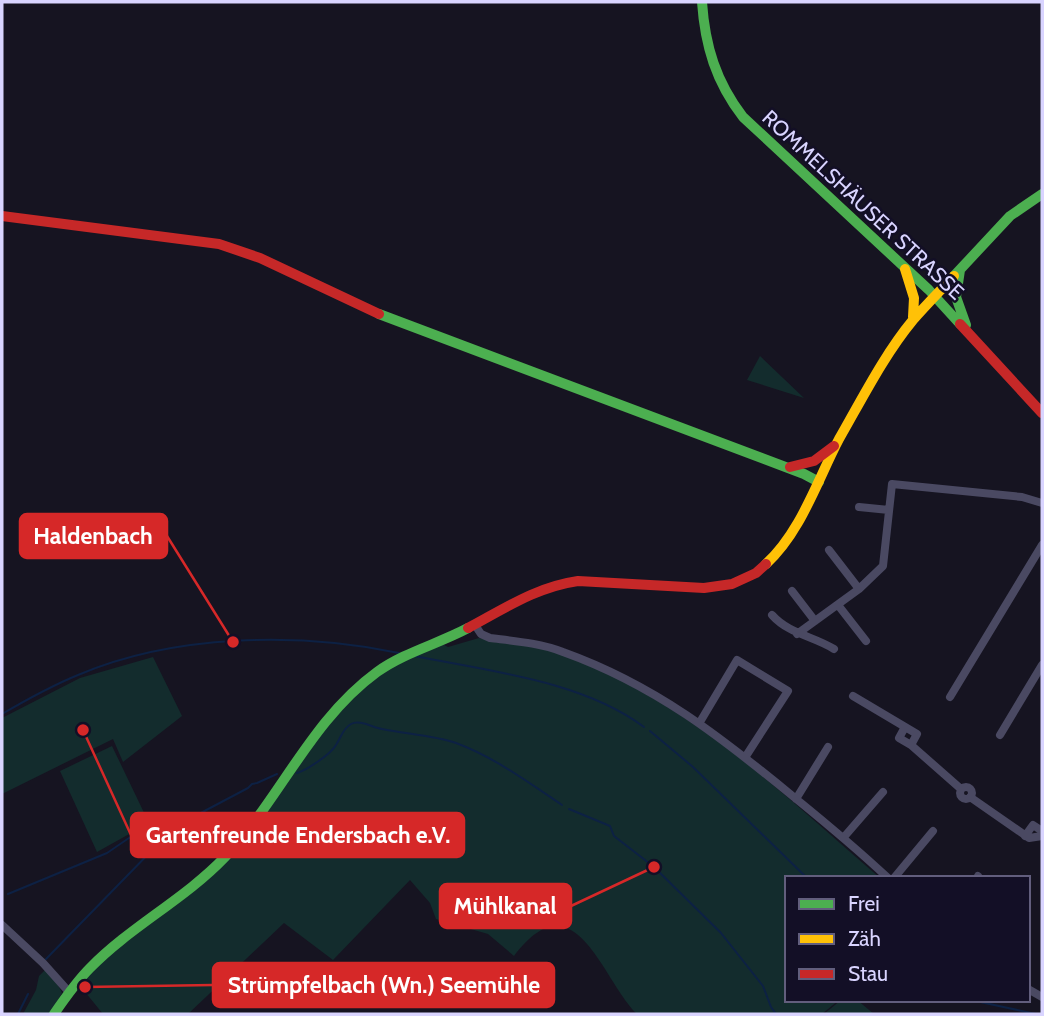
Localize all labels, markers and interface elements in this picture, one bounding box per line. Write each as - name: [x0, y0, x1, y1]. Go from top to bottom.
- street label: ROMMELSHÄUSER STRASSE: [757, 105, 969, 305]
- callout: Haldenbach: [20, 514, 167, 558]
- text: Haldenbach: [33, 522, 153, 550]
- callout: Gartenfreunde Endersbach e.V.: [131, 813, 464, 857]
- text: Gartenfreunde Endersbach e.V.: [146, 821, 450, 849]
- legend: [785, 876, 1030, 1002]
- callout: Mühlkanal: [440, 884, 571, 928]
- text: Frei: [848, 891, 880, 916]
- text: Mühlkanal: [454, 892, 557, 920]
- text: Zäh: [848, 926, 881, 951]
- text: Stau: [848, 961, 888, 986]
- callout: Strümpfelbach (Wn.) Seemühle: [213, 963, 554, 1007]
- text: Strümpfelbach (Wn.) Seemühle: [228, 971, 540, 999]

